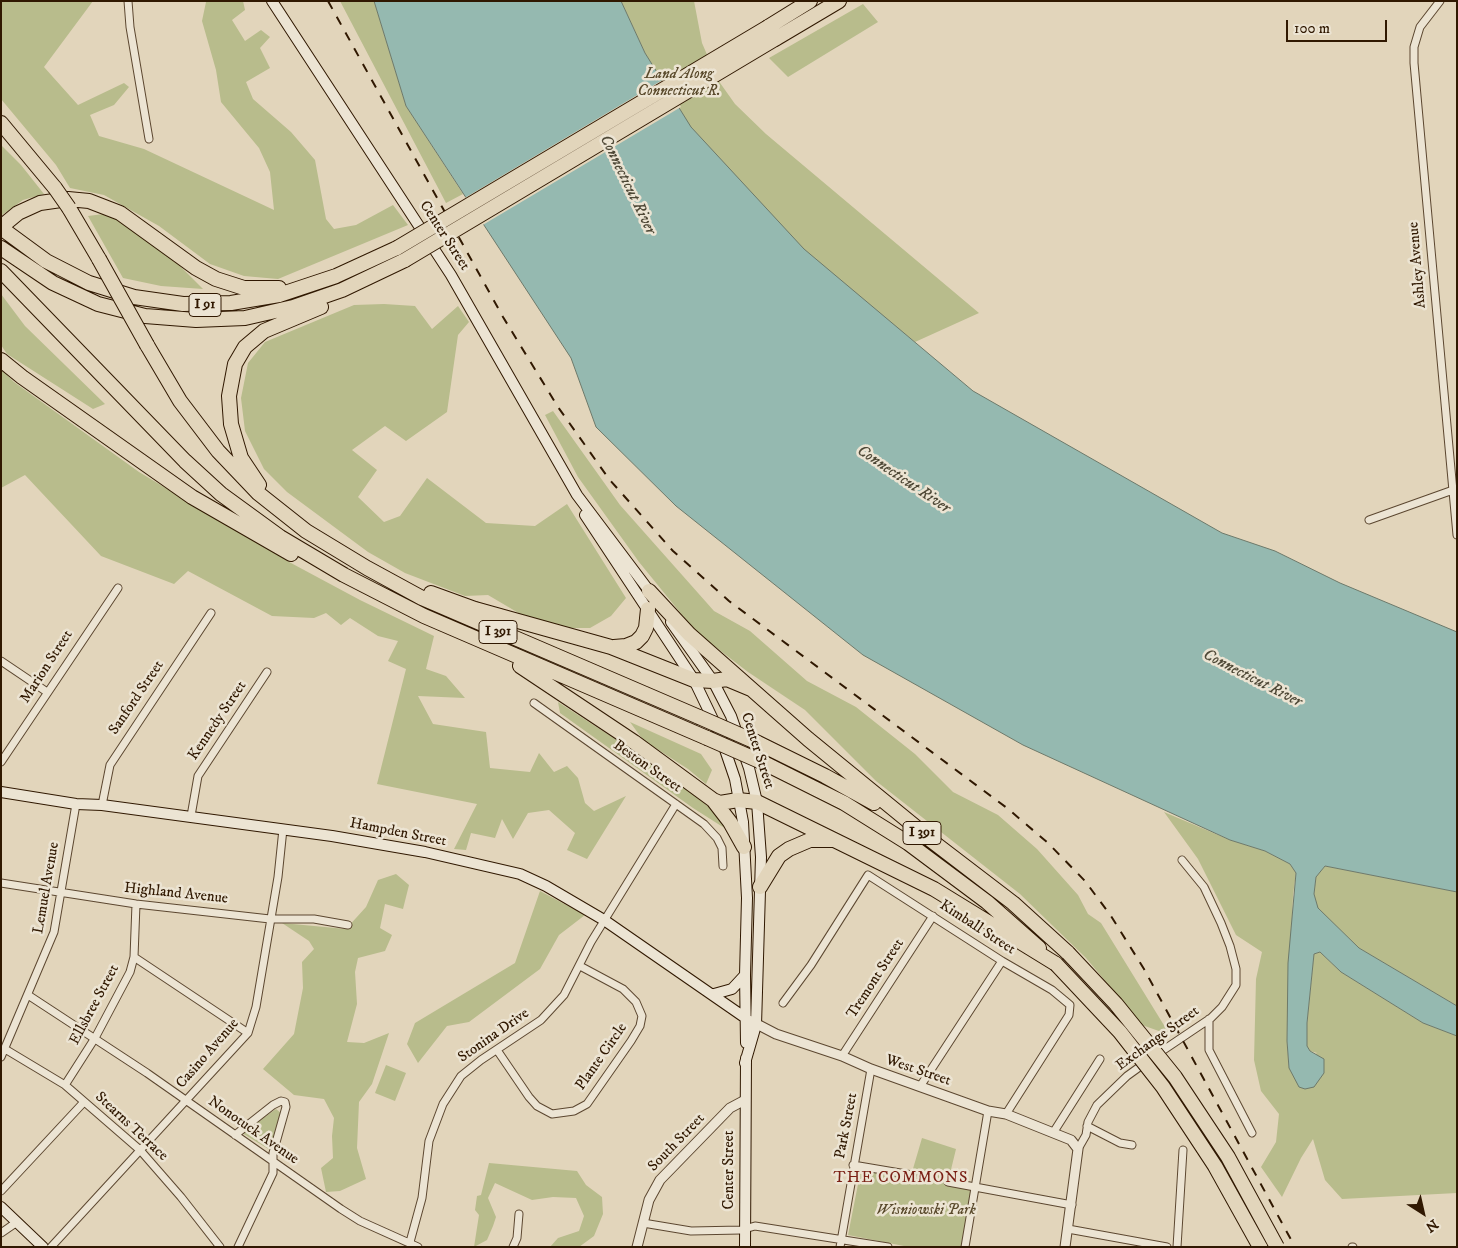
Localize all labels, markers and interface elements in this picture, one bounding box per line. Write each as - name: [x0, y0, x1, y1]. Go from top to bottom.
- scale bar: [1288, 10, 1389, 42]
- text: 100 m: [1294, 19, 1330, 38]
- park label: Land Along Connecticut R.: [637, 66, 721, 101]
- water label: Connecticut River: [595, 132, 659, 238]
- street label: Center Street: [415, 198, 473, 274]
- street label: Ashley Avenue: [1405, 221, 1431, 309]
- road number: I 91: [189, 294, 221, 316]
- water label: Connecticut River: [853, 442, 953, 518]
- road number: I 391: [479, 620, 517, 644]
- street label: Marion Street: [17, 627, 77, 707]
- water label: Connecticut River: [1199, 646, 1305, 712]
- street label: Sanford Street: [106, 657, 168, 739]
- street label: Kennedy Street: [185, 678, 251, 764]
- street label: Center Street: [736, 711, 778, 791]
- street label: Beston Street: [609, 737, 685, 797]
- street label: Hampden Street: [348, 815, 448, 851]
- road number: I 391: [903, 821, 941, 844]
- street label: Lemuel Avenue: [30, 841, 64, 935]
- street label: Highland Avenue: [123, 880, 229, 908]
- street label: Kimball Street: [936, 897, 1018, 959]
- street label: Tremont Street: [844, 936, 908, 1022]
- street label: Ellsbree Street: [66, 962, 124, 1048]
- street label: Exchange Street: [1113, 1003, 1203, 1075]
- street label: Stonina Drive: [455, 1005, 533, 1067]
- street label: Casino Avenue: [173, 1015, 243, 1093]
- street label: Plante Circle: [572, 1020, 632, 1094]
- street label: West Street: [883, 1051, 953, 1091]
- street label: Stearns Terrace: [91, 1089, 171, 1165]
- street label: Park Street: [832, 1092, 862, 1160]
- street label: Nonotuck Avenue: [204, 1093, 302, 1169]
- street label: South Street: [645, 1110, 709, 1176]
- street label: Center Street: [721, 1130, 739, 1210]
- district label: THE COMMONS: [832, 1169, 970, 1189]
- north arrow: [1398, 1188, 1448, 1238]
- park label: Wisniowski Park: [876, 1202, 976, 1220]
- text: N: [1422, 1215, 1441, 1236]

